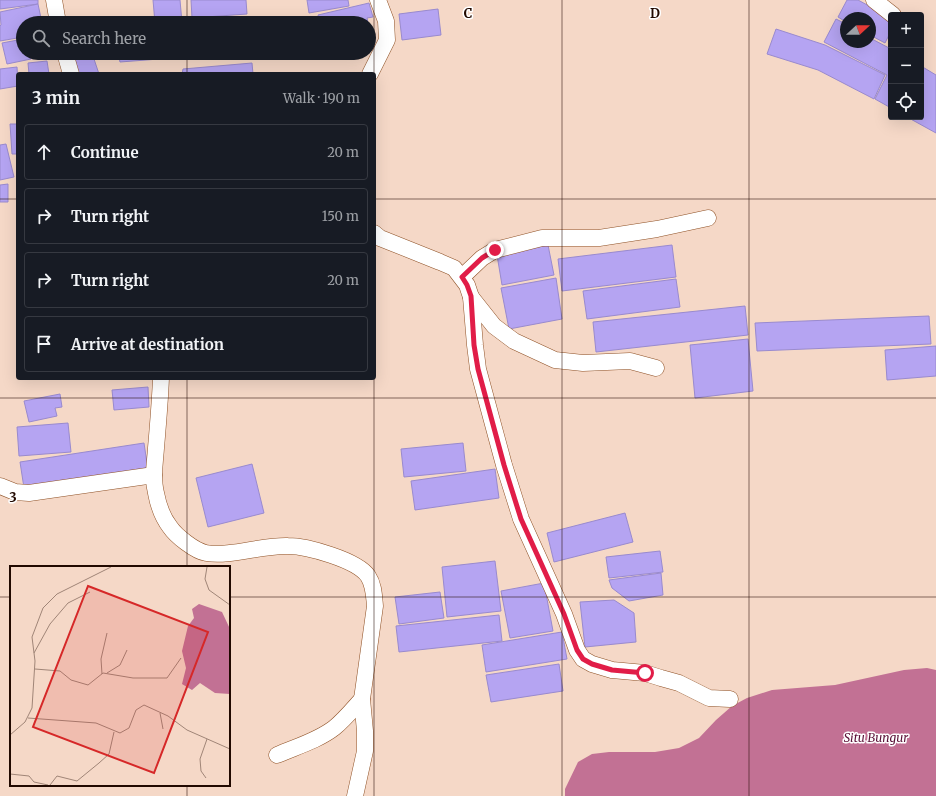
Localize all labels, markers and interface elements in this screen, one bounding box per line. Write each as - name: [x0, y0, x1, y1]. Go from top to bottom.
- text: C: [464, 5, 473, 22]
- text: D: [650, 5, 660, 22]
- north arrow: [840, 12, 876, 48]
- map controls: [888, 12, 924, 120]
- button: +: [888, 12, 924, 48]
- search box: [16, 16, 376, 60]
- icon: search: [30, 27, 52, 49]
- text: Search here: [62, 29, 146, 48]
- button: −: [888, 48, 924, 84]
- button: locate: [888, 84, 924, 120]
- text: 3 min: [32, 87, 80, 109]
- text: Walk · 190 m: [283, 90, 360, 107]
- icon: ahead: [33, 141, 55, 163]
- text: Continue: [71, 143, 139, 162]
- text: 20 m: [327, 144, 359, 161]
- icon: right: [33, 205, 55, 227]
- text: Turn right: [71, 207, 149, 226]
- text: 150 m: [322, 208, 359, 225]
- route end: [486, 241, 504, 259]
- icon: right: [33, 269, 55, 291]
- text: Turn right: [71, 271, 149, 290]
- text: 20 m: [327, 272, 359, 289]
- icon: arrive: [33, 333, 55, 355]
- text: Arrive at destination: [71, 335, 224, 354]
- text: 3: [9, 489, 17, 506]
- inset map: [10, 566, 230, 786]
- route start: [636, 664, 654, 682]
- water label: Situ Bungur: [844, 730, 909, 745]

